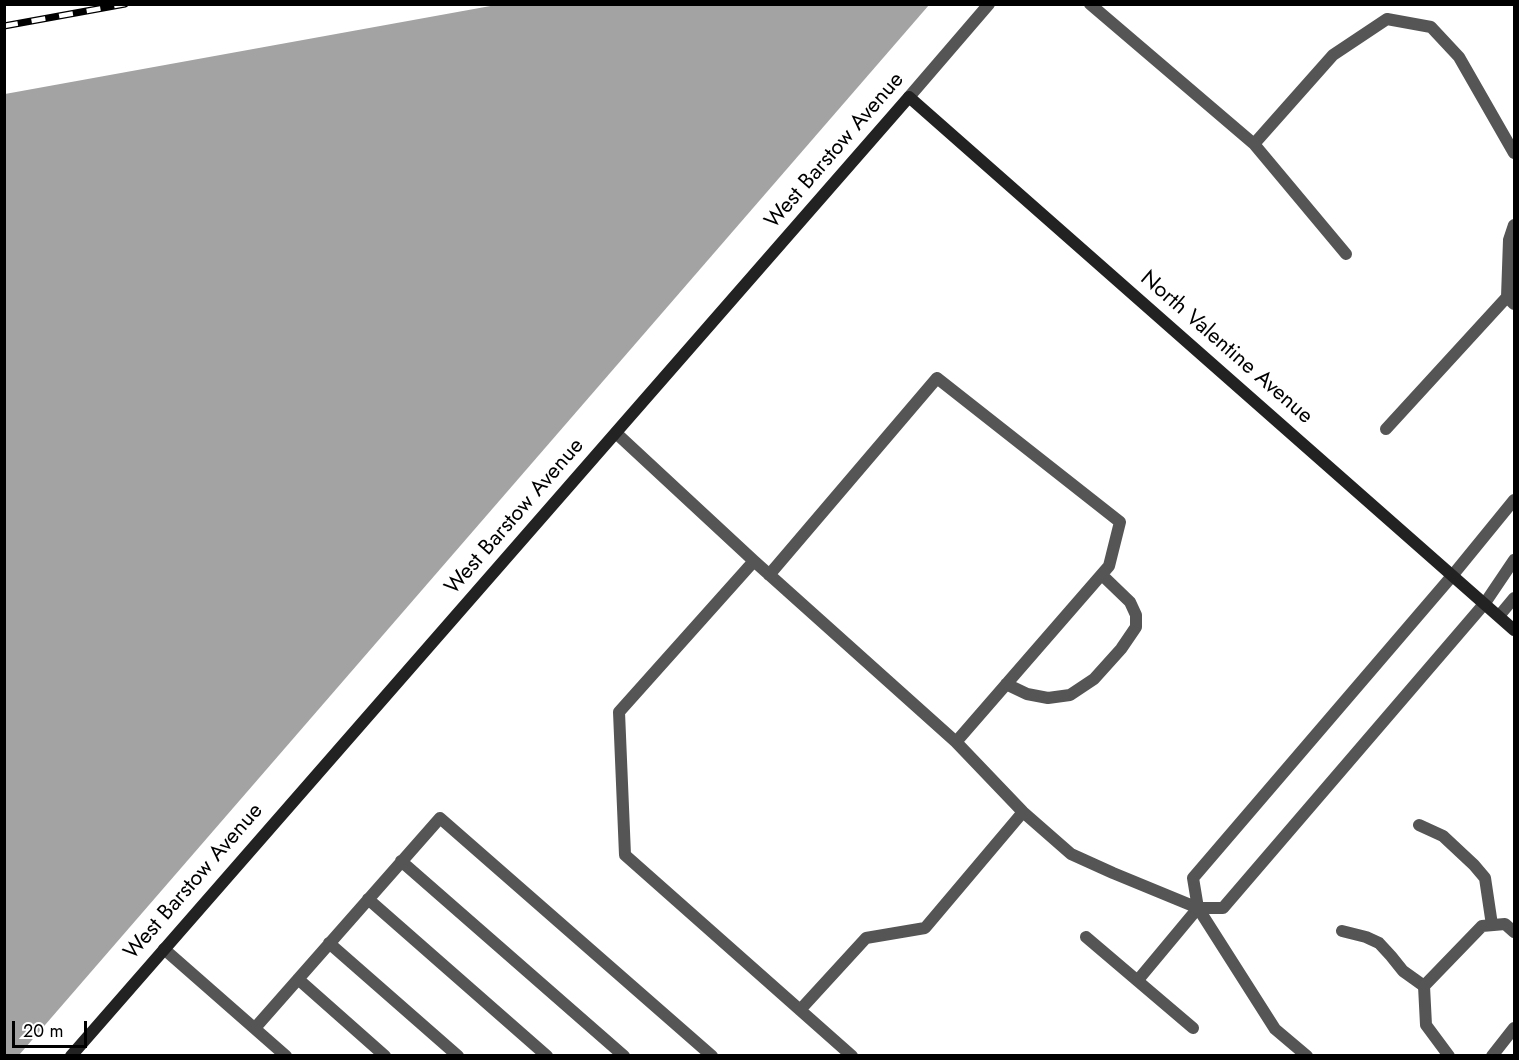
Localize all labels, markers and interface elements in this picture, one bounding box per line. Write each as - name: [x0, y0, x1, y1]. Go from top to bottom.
- street label: West Barstow Avenue: [760, 67, 910, 235]
- street label: North Valentine Avenue: [1134, 266, 1318, 430]
- street label: West Barstow Avenue: [440, 433, 590, 601]
- street label: West Barstow Avenue: [119, 798, 269, 966]
- scale bar: [15, 1009, 90, 1047]
- text: 20 m: [23, 1018, 63, 1044]

